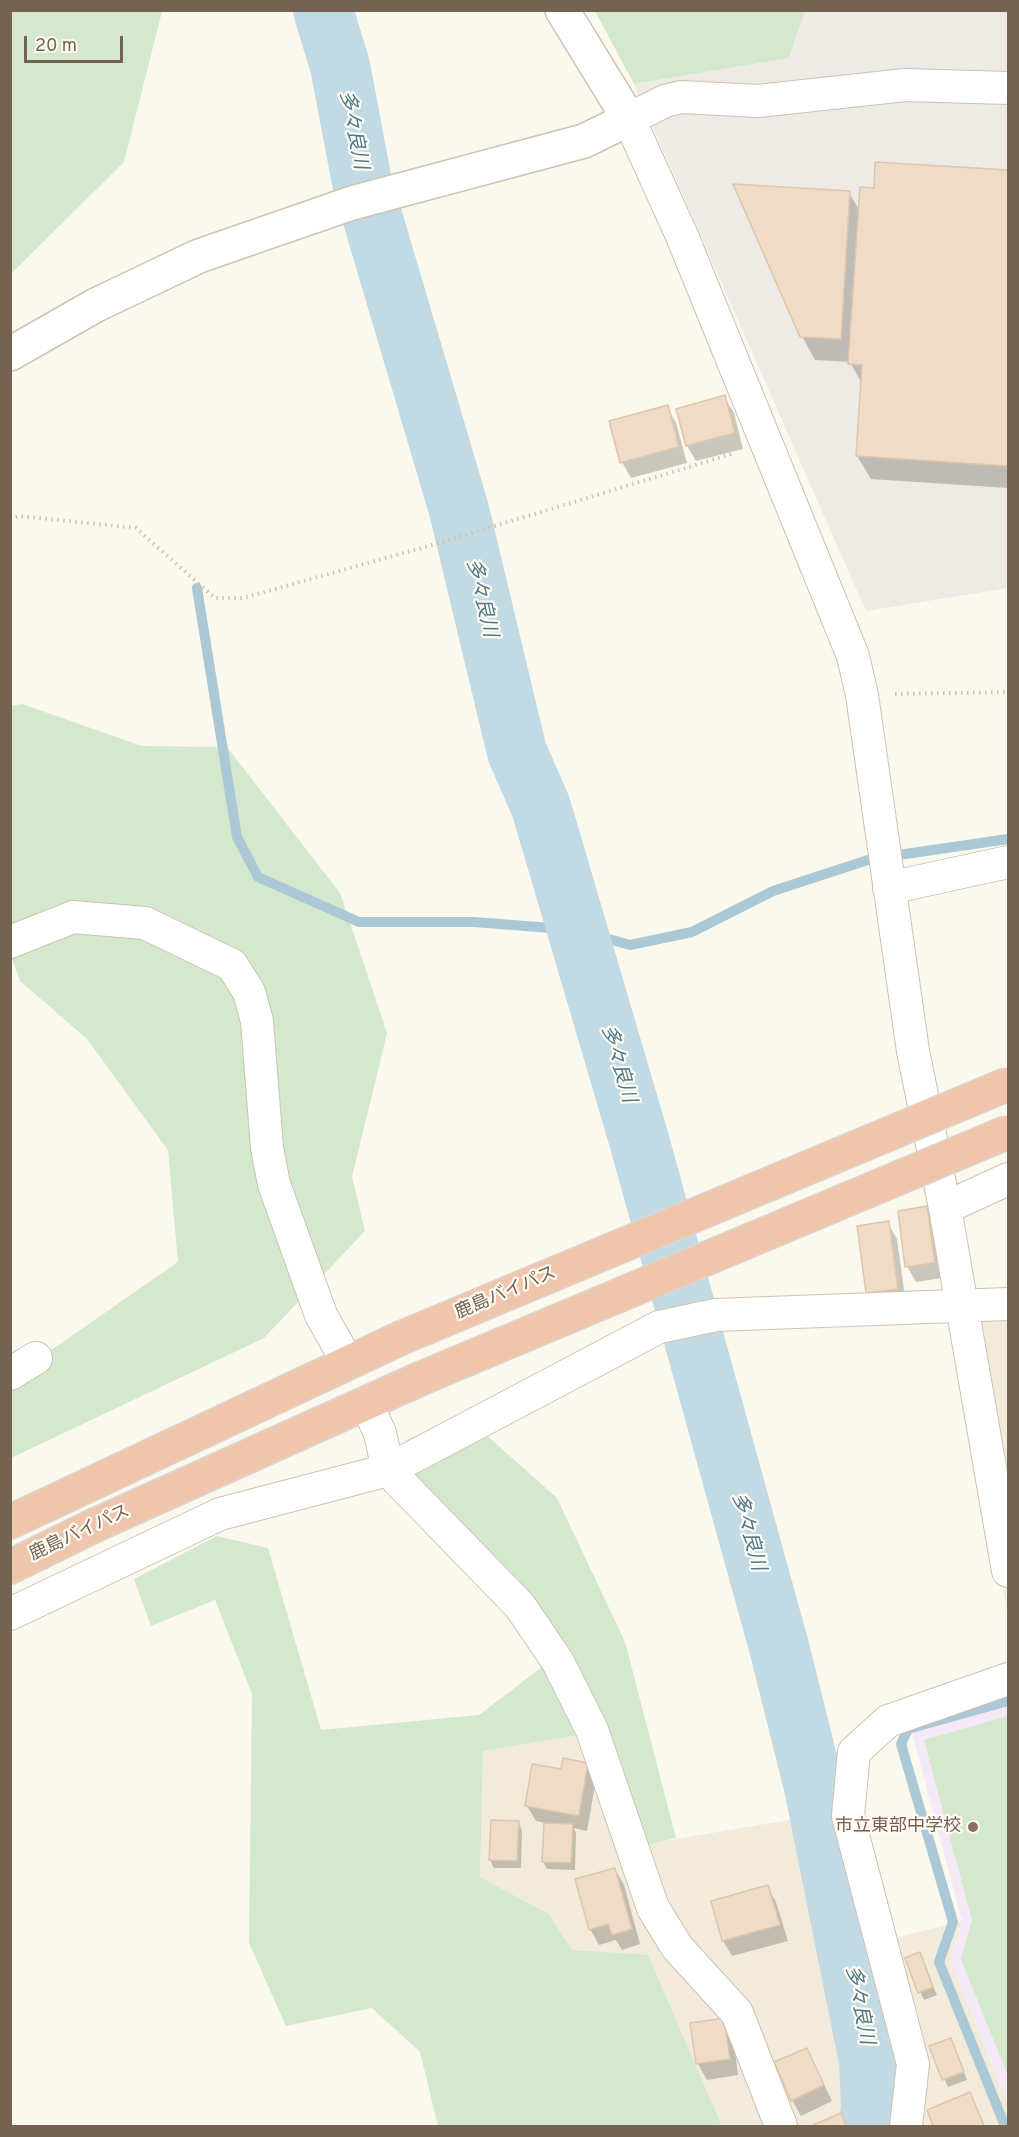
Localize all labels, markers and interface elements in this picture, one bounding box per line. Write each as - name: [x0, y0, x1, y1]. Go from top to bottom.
- scale bar: [27, 24, 126, 62]
- text: 20 m: [35, 35, 77, 58]
- water label: 多々良川: [333, 88, 371, 172]
- water label: 多々良川: [459, 556, 501, 640]
- water label: 多々良川: [594, 1022, 640, 1106]
- street label: 鹿島バイパス: [452, 1263, 560, 1325]
- water label: 多々良川: [725, 1490, 769, 1574]
- street label: 鹿島バイパス: [26, 1501, 134, 1567]
- place label: 市立東部中学校: [835, 1816, 961, 1838]
- marker: 市立東部中学校: [966, 1820, 980, 1834]
- water label: 多々良川: [839, 1963, 877, 2047]

